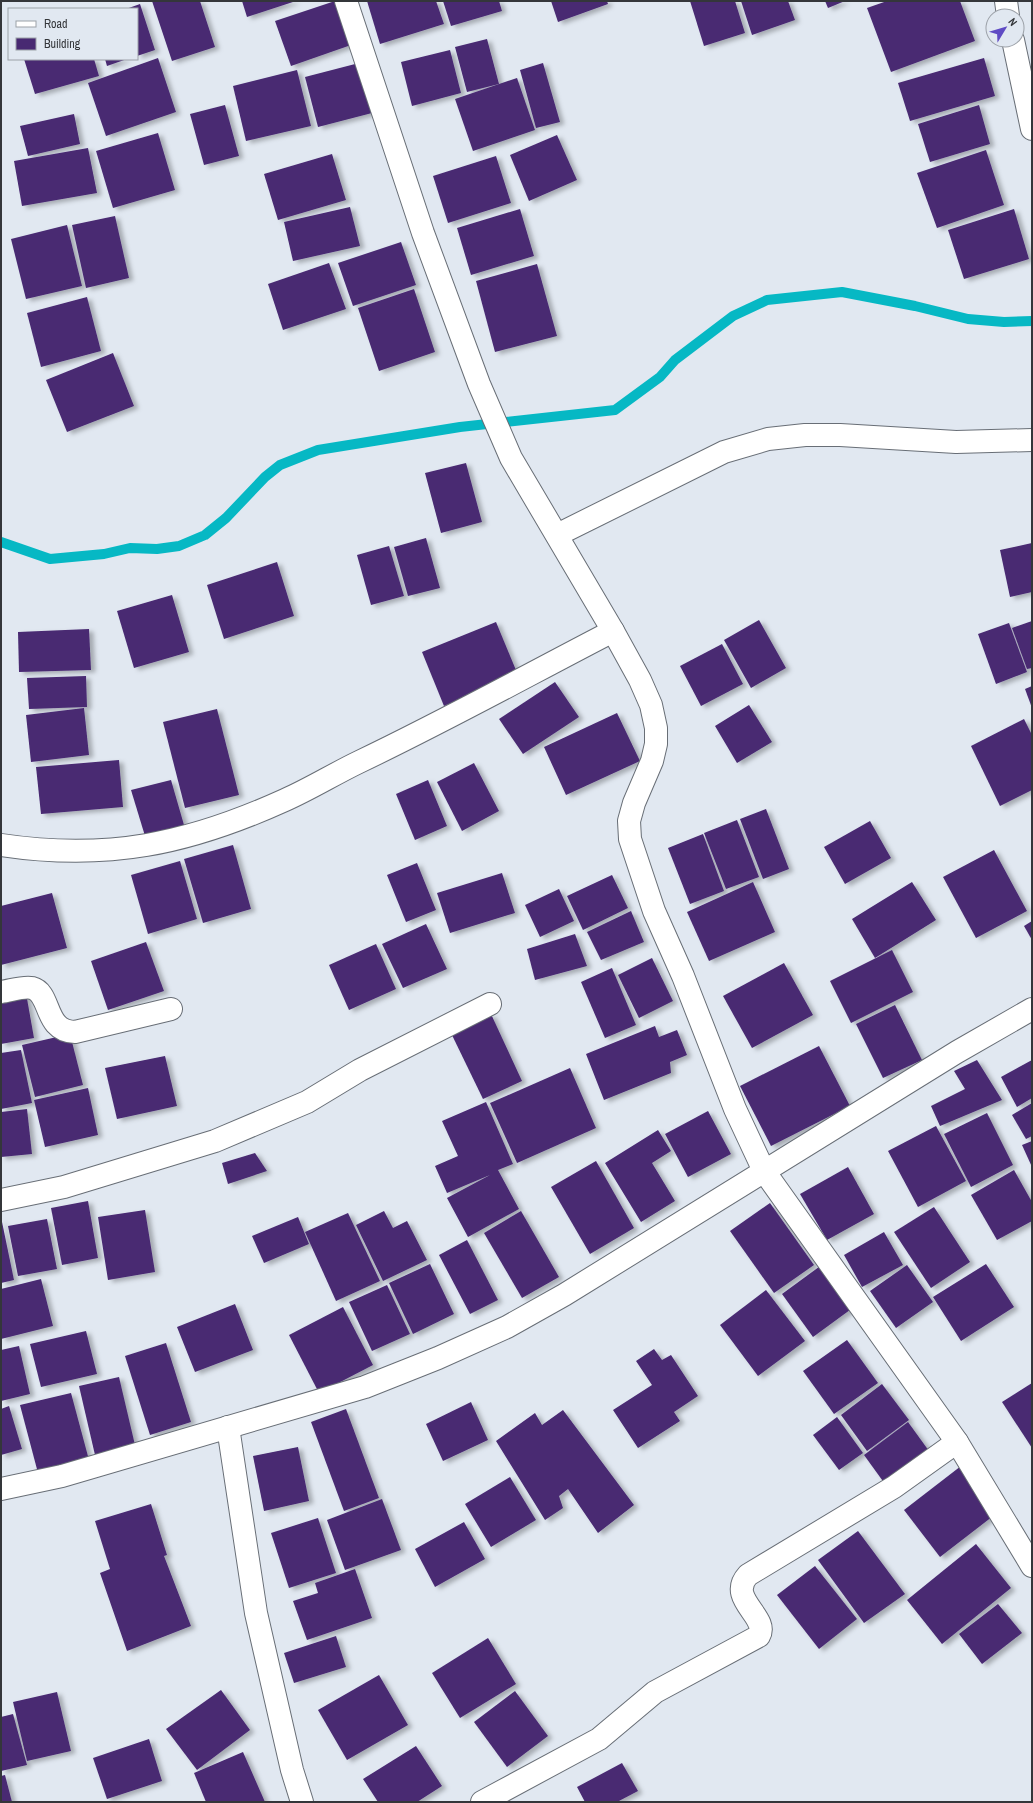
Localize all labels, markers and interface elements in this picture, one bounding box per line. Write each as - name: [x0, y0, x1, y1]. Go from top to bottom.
- legend: [8, 8, 138, 60]
- north arrow: [985, 8, 1025, 48]
- text: N: [1005, 15, 1020, 29]
- text: Road: [44, 16, 68, 32]
- text: Building: [44, 36, 81, 52]

